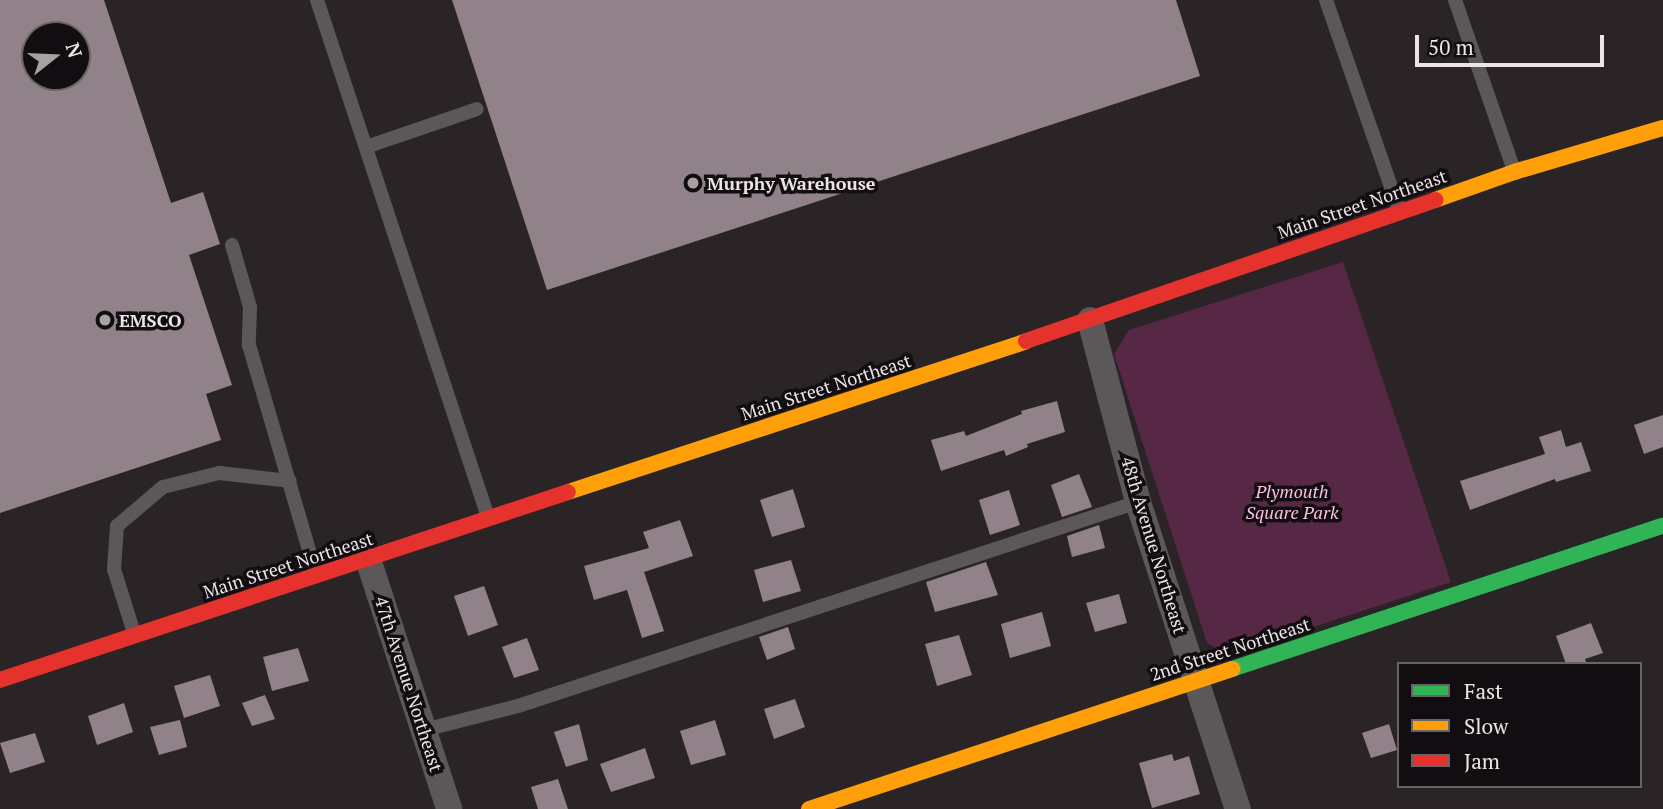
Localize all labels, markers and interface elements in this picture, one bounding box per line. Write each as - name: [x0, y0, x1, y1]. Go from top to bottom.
- north arrow: [21, 21, 91, 91]
- scale bar: [1418, 21, 1607, 65]
- text: 50 m: [1428, 33, 1474, 61]
- text: N: [60, 39, 89, 61]
- street label: Main Street Northeast: [1275, 165, 1449, 243]
- place label: Murphy Warehouse: [707, 172, 876, 194]
- marker: Murphy Warehouse: [685, 175, 701, 191]
- place label: EMSCO: [119, 309, 182, 331]
- marker: EMSCO: [97, 312, 113, 328]
- street label: Main Street Northeast: [738, 349, 914, 425]
- street label: 48th Avenue Northeast: [1117, 454, 1191, 636]
- park label: Plymouth Square Park: [1245, 481, 1339, 524]
- street label: Main Street Northeast: [200, 527, 376, 603]
- street label: 47th Avenue Northeast: [370, 594, 448, 774]
- street label: 2nd Street Northeast: [1147, 613, 1313, 685]
- legend: [1397, 662, 1642, 788]
- text: Fast: [1464, 677, 1503, 705]
- text: Slow: [1464, 712, 1508, 740]
- text: Jam: [1464, 747, 1500, 775]

